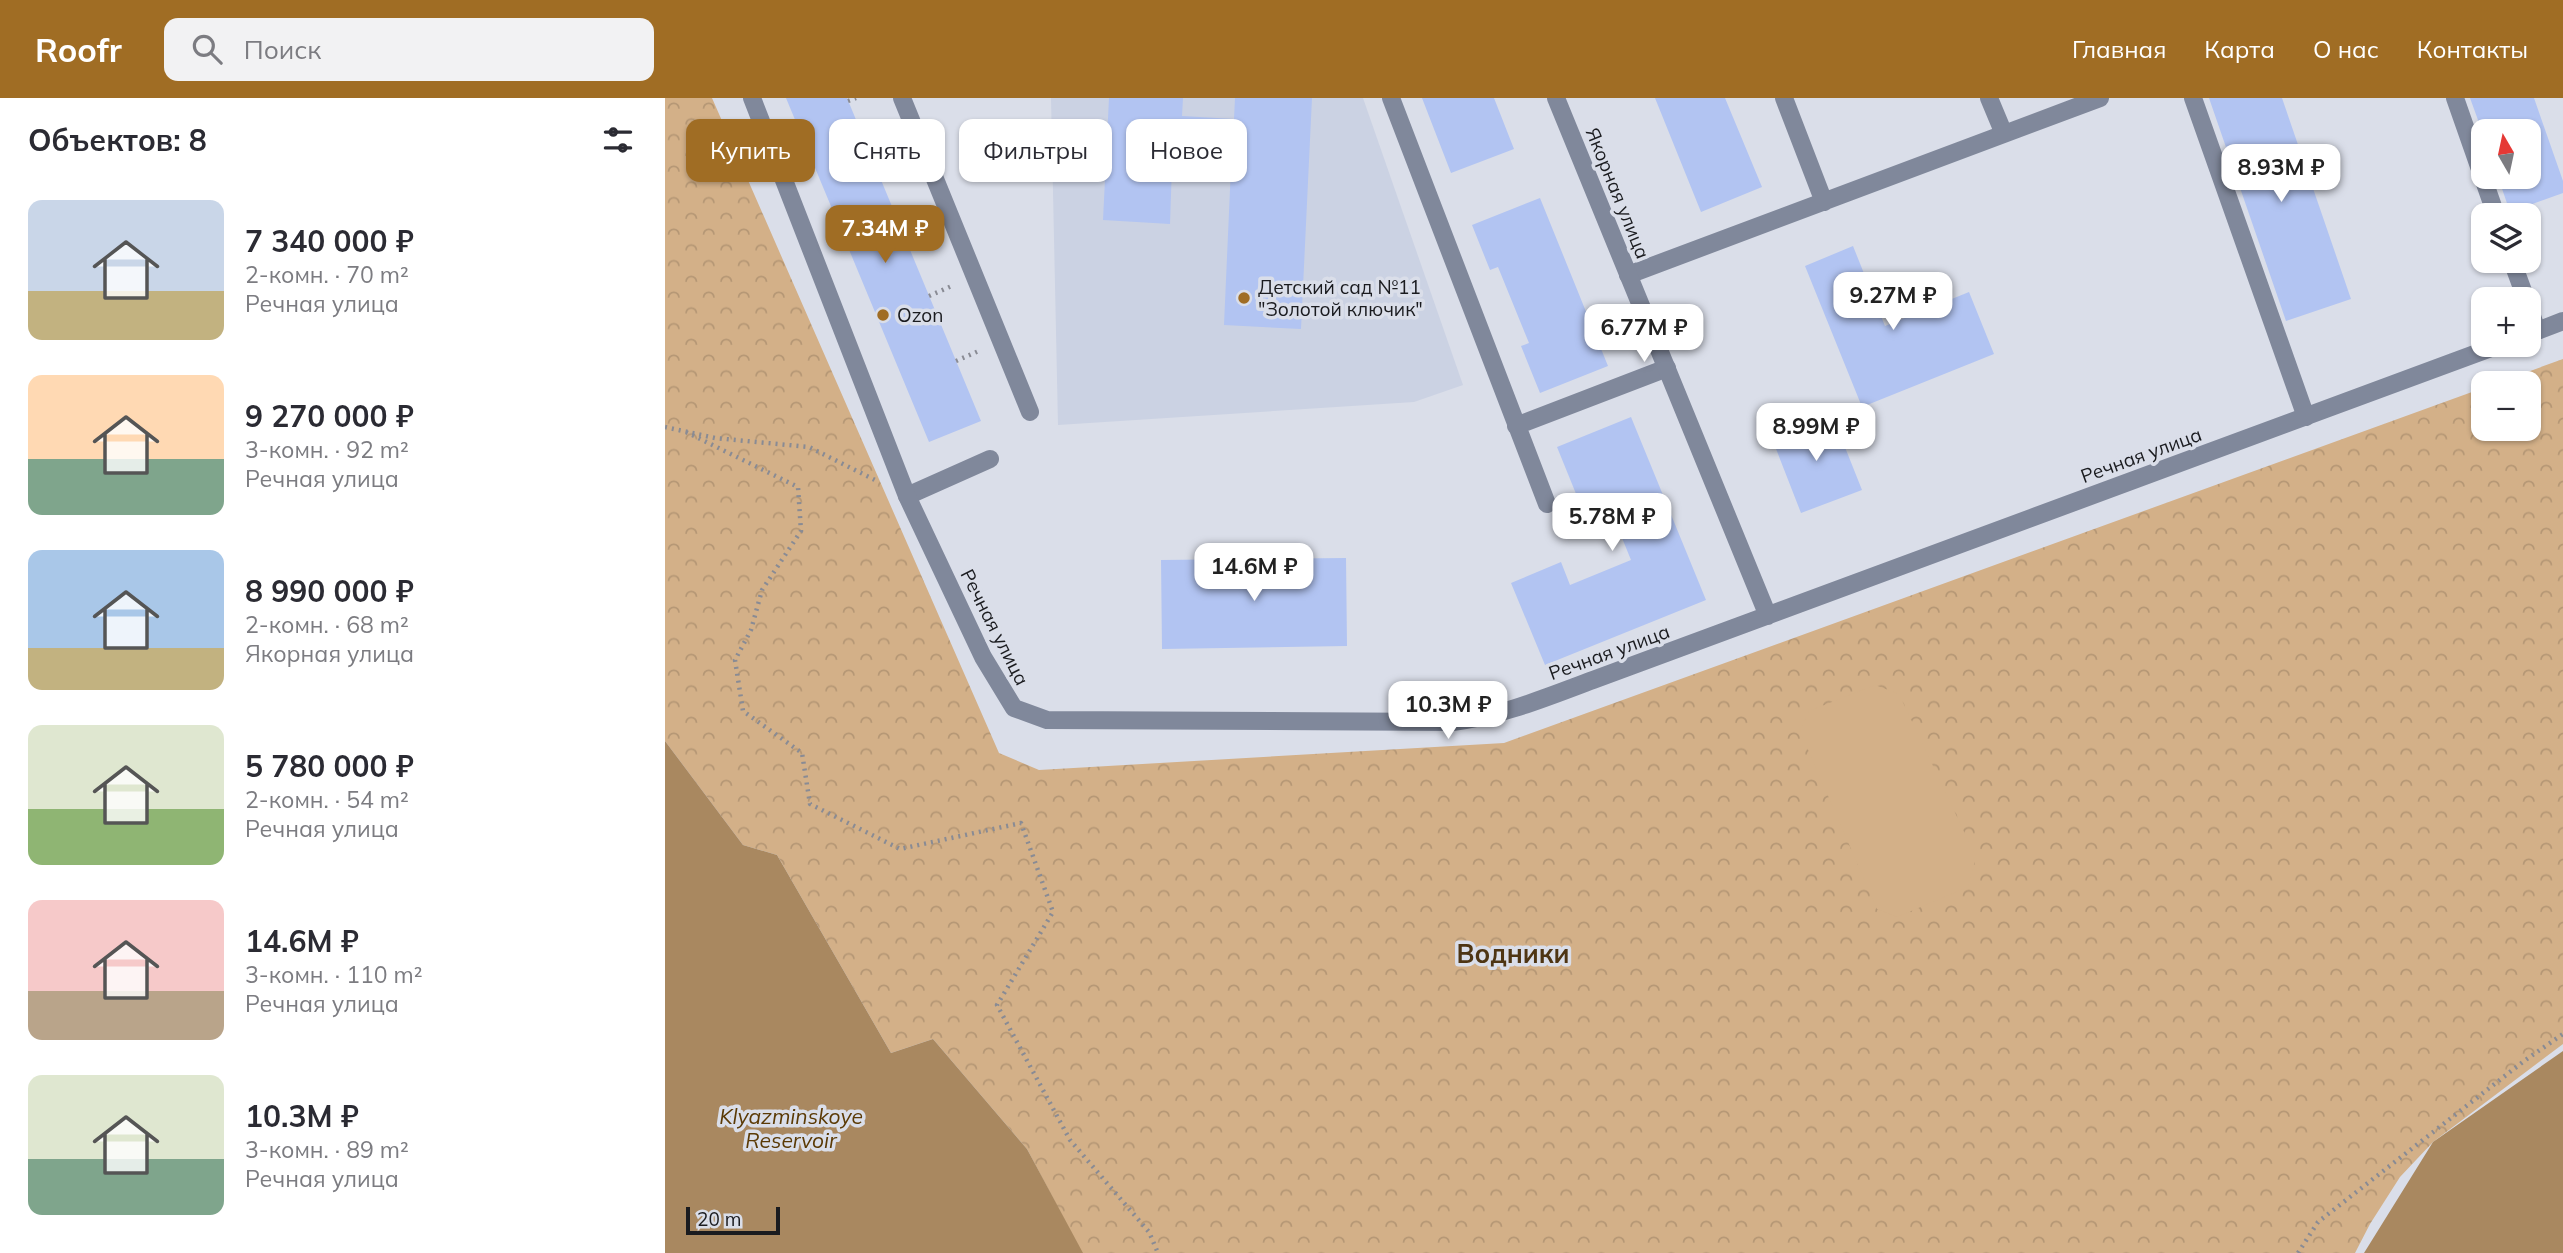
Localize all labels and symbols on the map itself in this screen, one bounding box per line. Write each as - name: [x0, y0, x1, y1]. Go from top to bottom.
- north arrow: [2471, 119, 2541, 189]
- street label: Якорная улица: [1581, 124, 1655, 262]
- pin: 8.93M ₽: [2216, 144, 2346, 204]
- pin: 7.34M ₽: [820, 206, 950, 265]
- pin: 9.27M ₽: [1828, 272, 1958, 332]
- place label: Детский сад №11 "Золотой ключик": [1258, 275, 1423, 321]
- marker: Детский сад №11 "Золотой ключик": [1236, 290, 1252, 306]
- place label: Ozon: [897, 303, 943, 327]
- pin: 6.77M ₽: [1579, 304, 1709, 364]
- marker: Ozon: [875, 307, 891, 323]
- pin: 8.99M ₽: [1751, 404, 1881, 463]
- street label: Речная улица: [2077, 422, 2205, 488]
- pin: 5.78M ₽: [1547, 494, 1677, 553]
- pin: 14.6M ₽: [1189, 544, 1319, 603]
- street label: Речная улица: [955, 565, 1035, 689]
- street label: Речная улица: [1545, 619, 1673, 685]
- pin: 10.3M ₽: [1383, 682, 1513, 741]
- district label: Водники: [1456, 937, 1570, 970]
- water label: Klyazminskoye Reservoir: [719, 1103, 863, 1153]
- scale bar: [686, 1204, 781, 1236]

